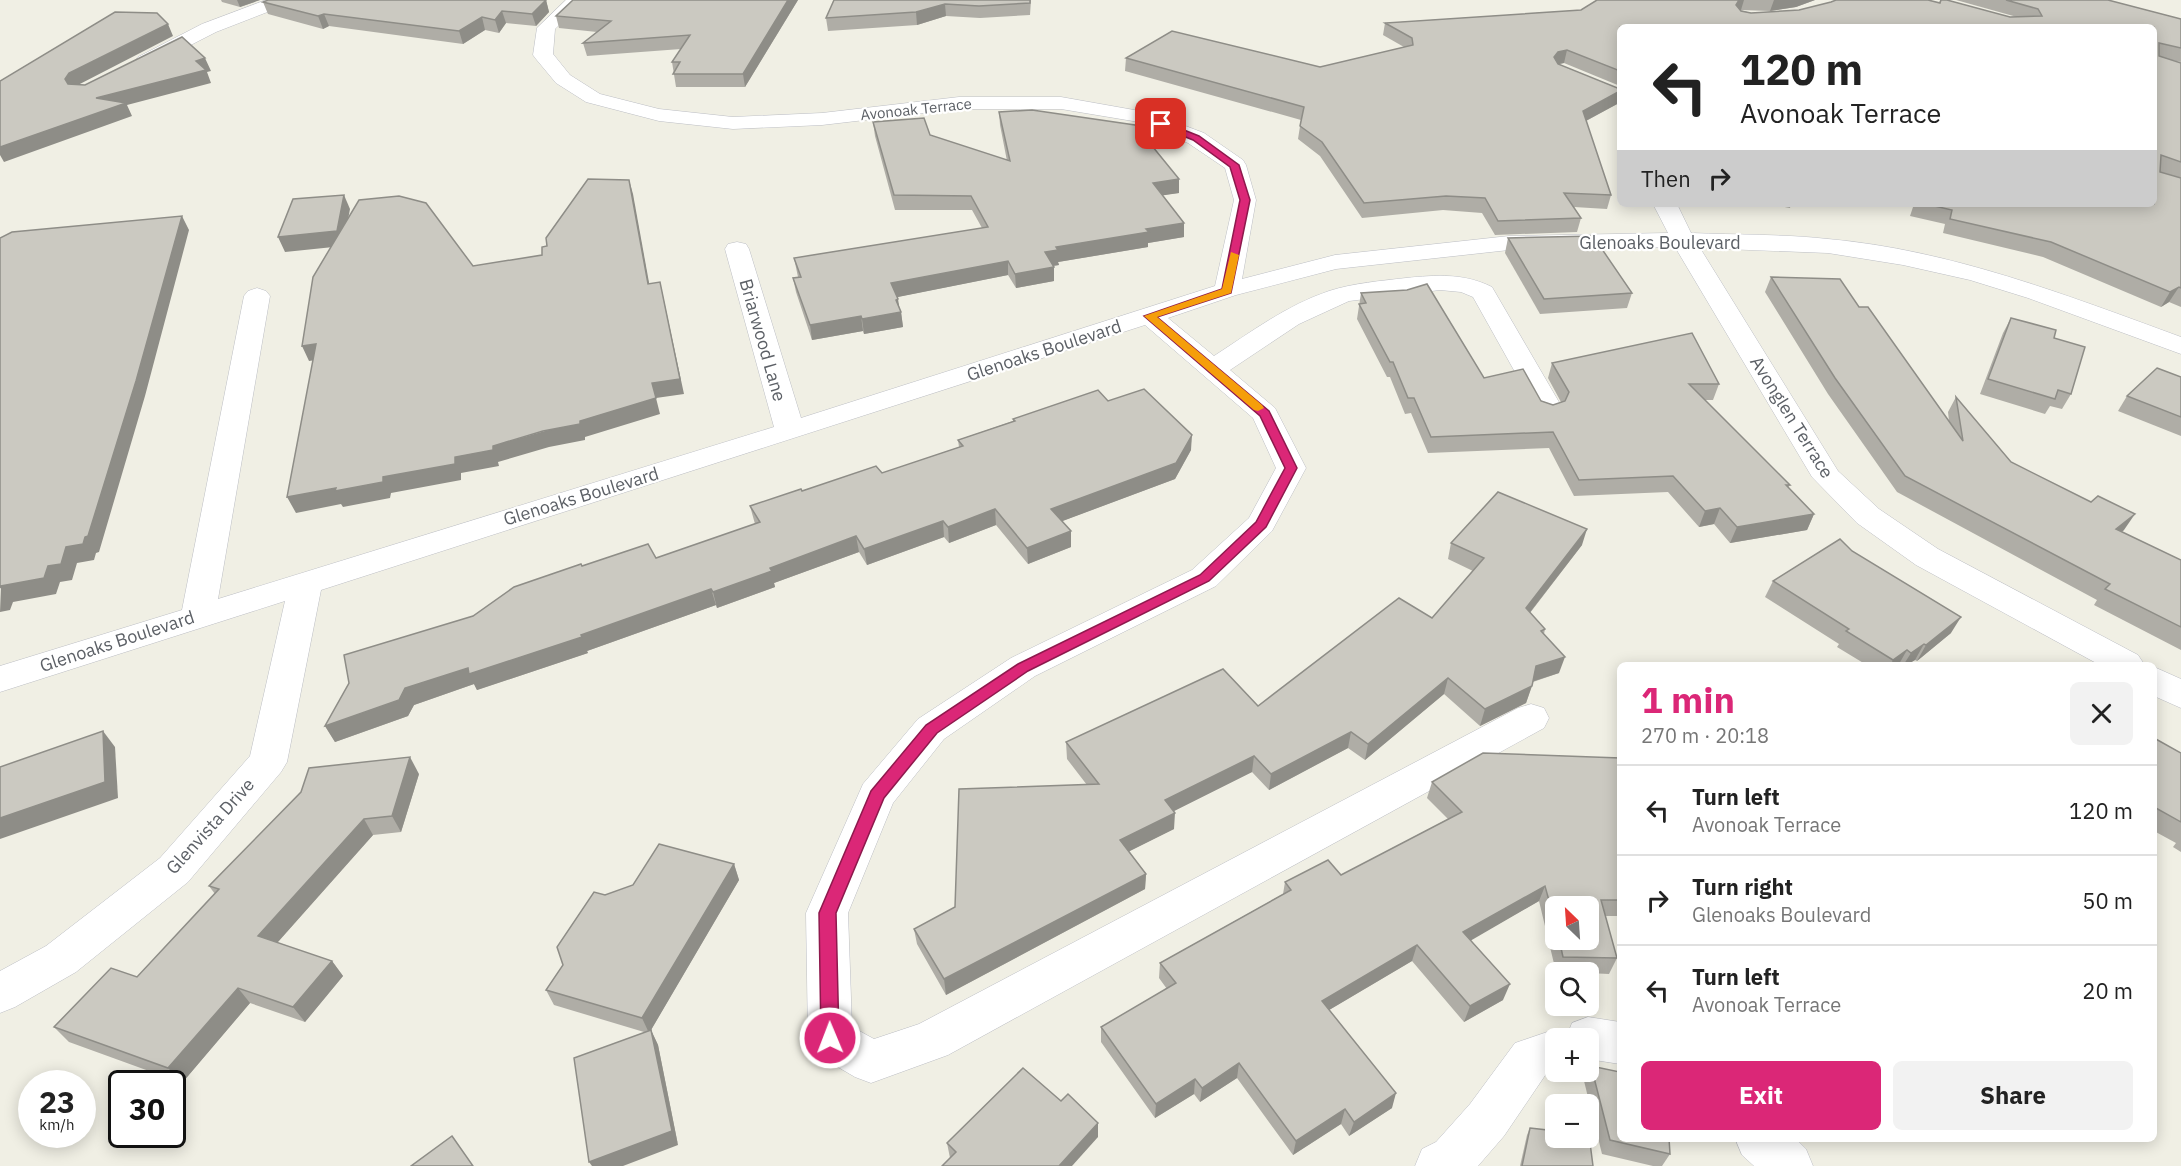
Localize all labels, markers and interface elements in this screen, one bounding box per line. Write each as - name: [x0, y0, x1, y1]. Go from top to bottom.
- text: 120 m: [1740, 42, 1863, 97]
- icon: left: [1641, 48, 1719, 126]
- street label: Avonoak Terrace: [859, 94, 973, 124]
- text: Avonoak Terrace: [1740, 95, 1941, 130]
- pin: [1135, 98, 1186, 149]
- icon: arrive: [1144, 107, 1177, 140]
- icon: right: [1703, 162, 1736, 195]
- text: Then: [1641, 164, 1691, 193]
- street label: Glenoaks Boulevard: [1579, 231, 1741, 254]
- street label: Briarwood Lane: [735, 276, 792, 404]
- street label: Glenoaks Boulevard: [964, 314, 1124, 386]
- street label: Avonglen Terrace: [1745, 352, 1839, 482]
- street label: Glenoaks Boulevard: [500, 461, 662, 531]
- street label: Glenoaks Boulevard: [37, 605, 197, 677]
- text: 1 min: [1641, 676, 1735, 723]
- button: close: [2070, 682, 2133, 745]
- text: 270 m · 20:18: [1641, 722, 1769, 749]
- street label: Glenvista Drive: [161, 773, 259, 879]
- text: Turn left: [1692, 782, 1780, 811]
- icon: left: [1641, 794, 1674, 827]
- text: 120 m: [2069, 796, 2133, 825]
- text: Avonoak Terrace: [1692, 811, 1841, 838]
- text: Turn right: [1692, 872, 1793, 901]
- icon: right: [1641, 884, 1674, 917]
- text: 50 m: [2082, 886, 2133, 915]
- north arrow: [1545, 896, 1599, 950]
- map controls: [1545, 896, 1599, 1148]
- text: Glenoaks Boulevard: [1692, 901, 1871, 928]
- button: search: [1545, 962, 1599, 1016]
- text: Turn left: [1692, 962, 1780, 991]
- icon: left: [1641, 974, 1674, 1007]
- text: 20 m: [2082, 976, 2133, 1005]
- text: Avonoak Terrace: [1692, 991, 1841, 1018]
- position arrow: [798, 1006, 862, 1070]
- button: +: [1545, 1028, 1599, 1082]
- button: Exit: [1641, 1061, 1881, 1130]
- button: Share: [1893, 1061, 2133, 1130]
- speed limit sign: 30: [108, 1070, 186, 1148]
- text: 23: [39, 1082, 75, 1121]
- button: −: [1545, 1094, 1599, 1148]
- text: km/h: [39, 1115, 75, 1134]

